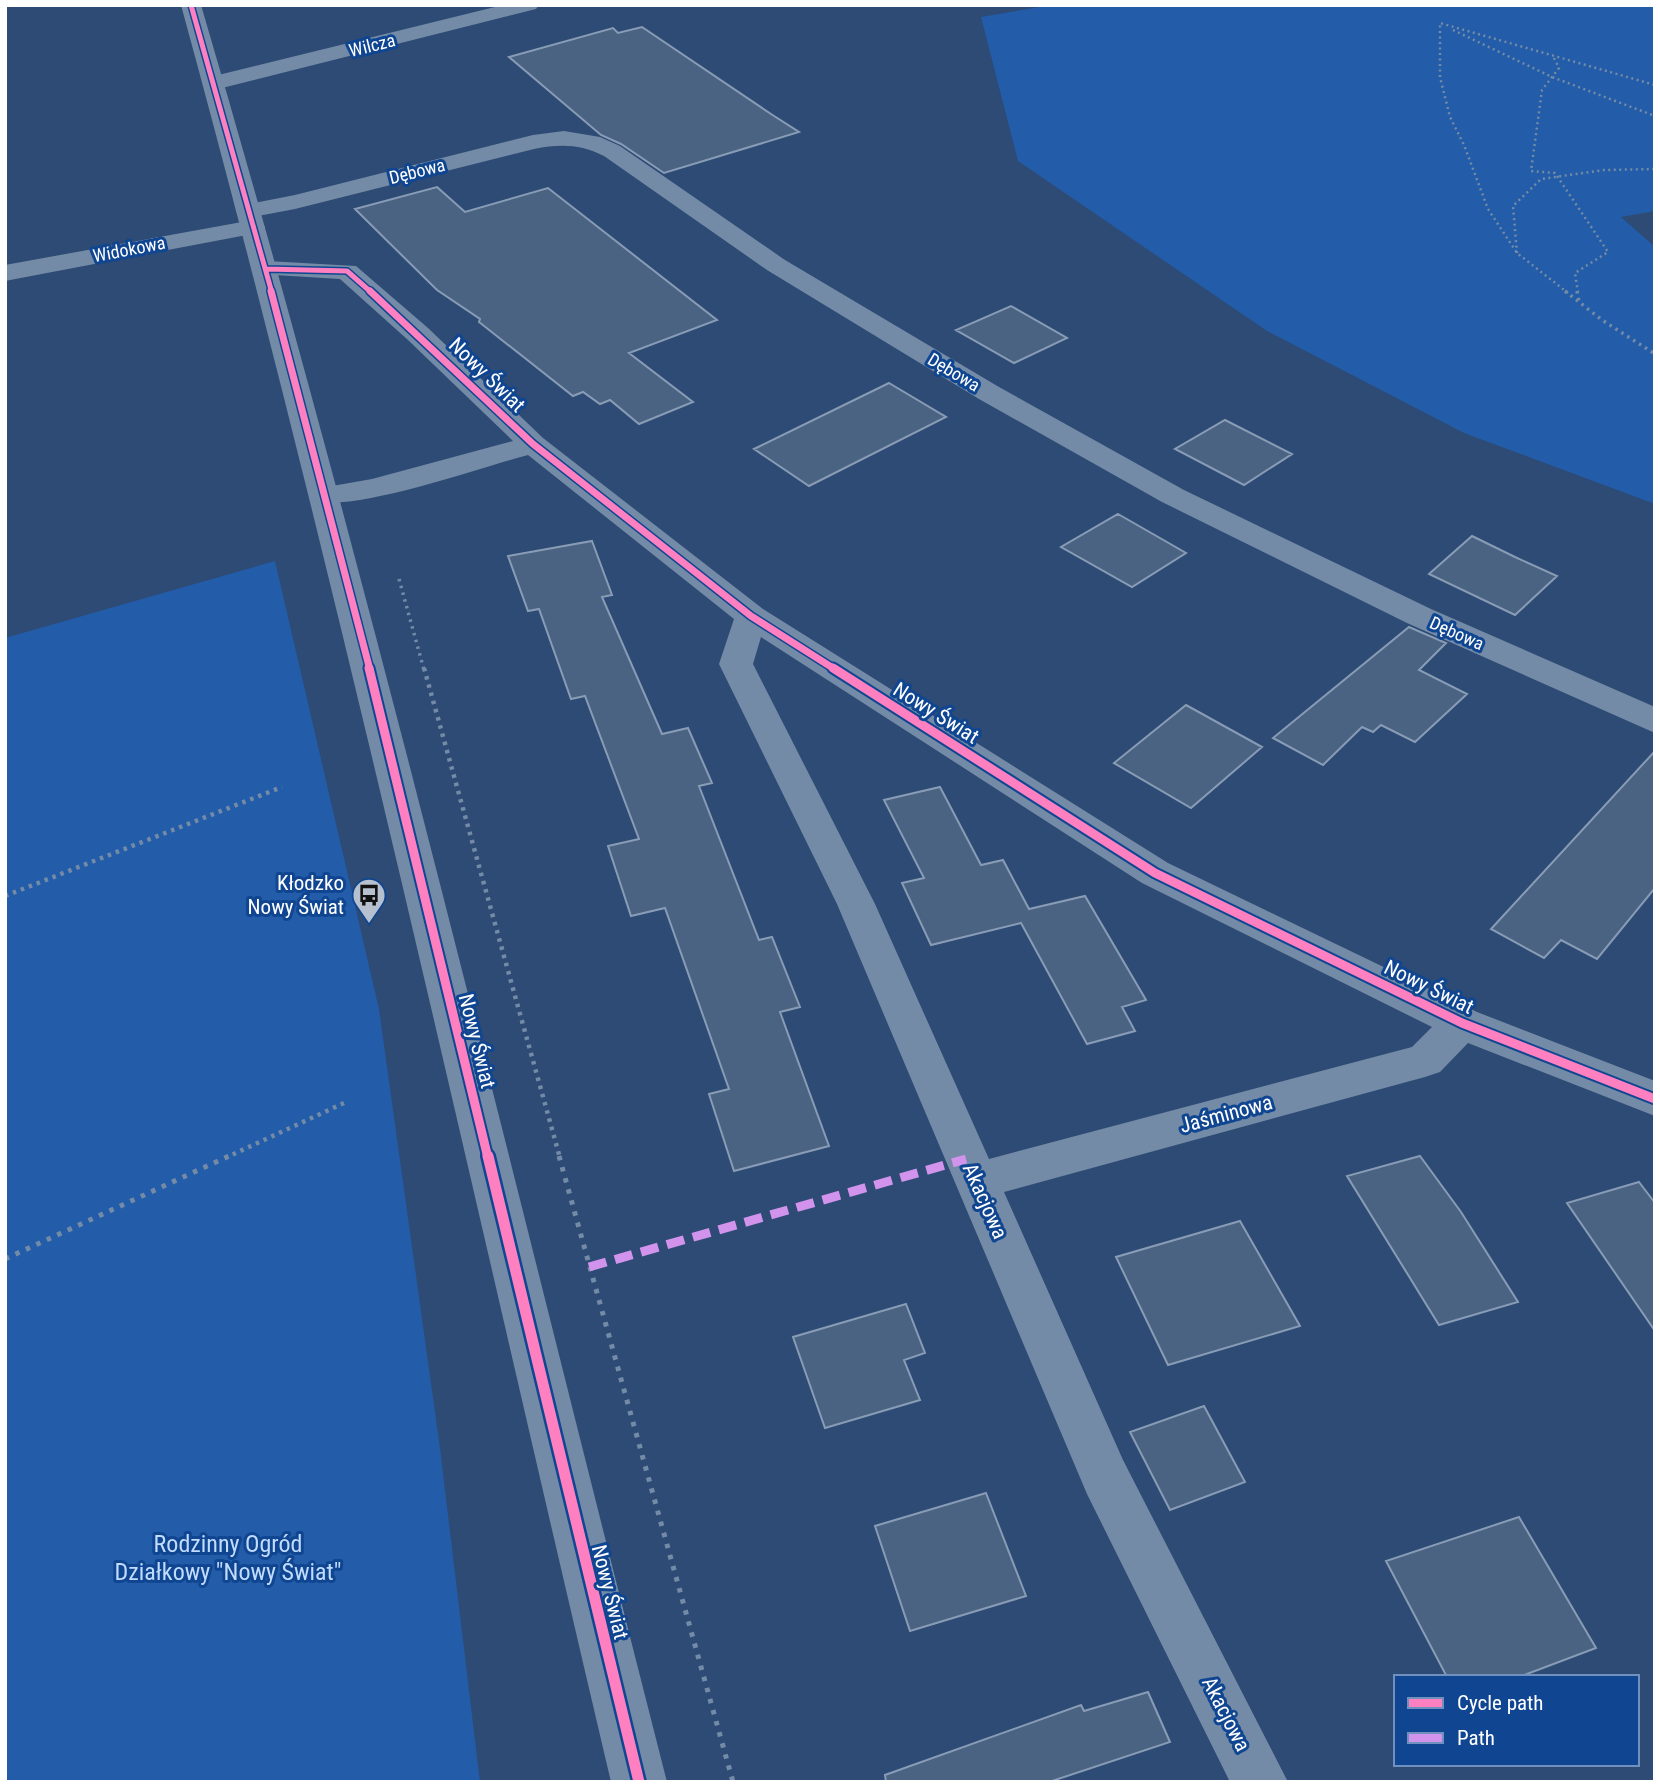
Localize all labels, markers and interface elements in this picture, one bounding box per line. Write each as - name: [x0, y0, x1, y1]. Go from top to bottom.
- street label: Wilcza: [347, 29, 397, 61]
- street label: Dębowa: [387, 154, 447, 188]
- street label: Widokowa: [91, 232, 167, 266]
- street label: Nowy Świat: [444, 333, 530, 417]
- street label: Dębowa: [924, 348, 984, 396]
- street label: Dębowa: [1427, 612, 1487, 654]
- street label: Nowy Świat: [889, 677, 983, 749]
- place label: Kłodzko Nowy Świat: [248, 871, 344, 919]
- bus stop icon: Kłodzko Nowy Świat: [350, 876, 388, 925]
- street label: Nowy Świat: [1380, 955, 1478, 1019]
- street label: Nowy Świat: [454, 991, 500, 1091]
- street label: Jaśminowa: [1177, 1090, 1275, 1138]
- street label: Akacjowa: [958, 1159, 1012, 1243]
- park label: Rodzinny Ogród Działkowy "Nowy Świat": [115, 1530, 341, 1586]
- street label: Nowy Świat: [587, 1542, 633, 1642]
- street label: Akacjowa: [1197, 1673, 1255, 1755]
- legend: [1394, 1675, 1639, 1766]
- text: Cycle path: [1457, 1691, 1543, 1715]
- text: Path: [1457, 1726, 1495, 1750]

